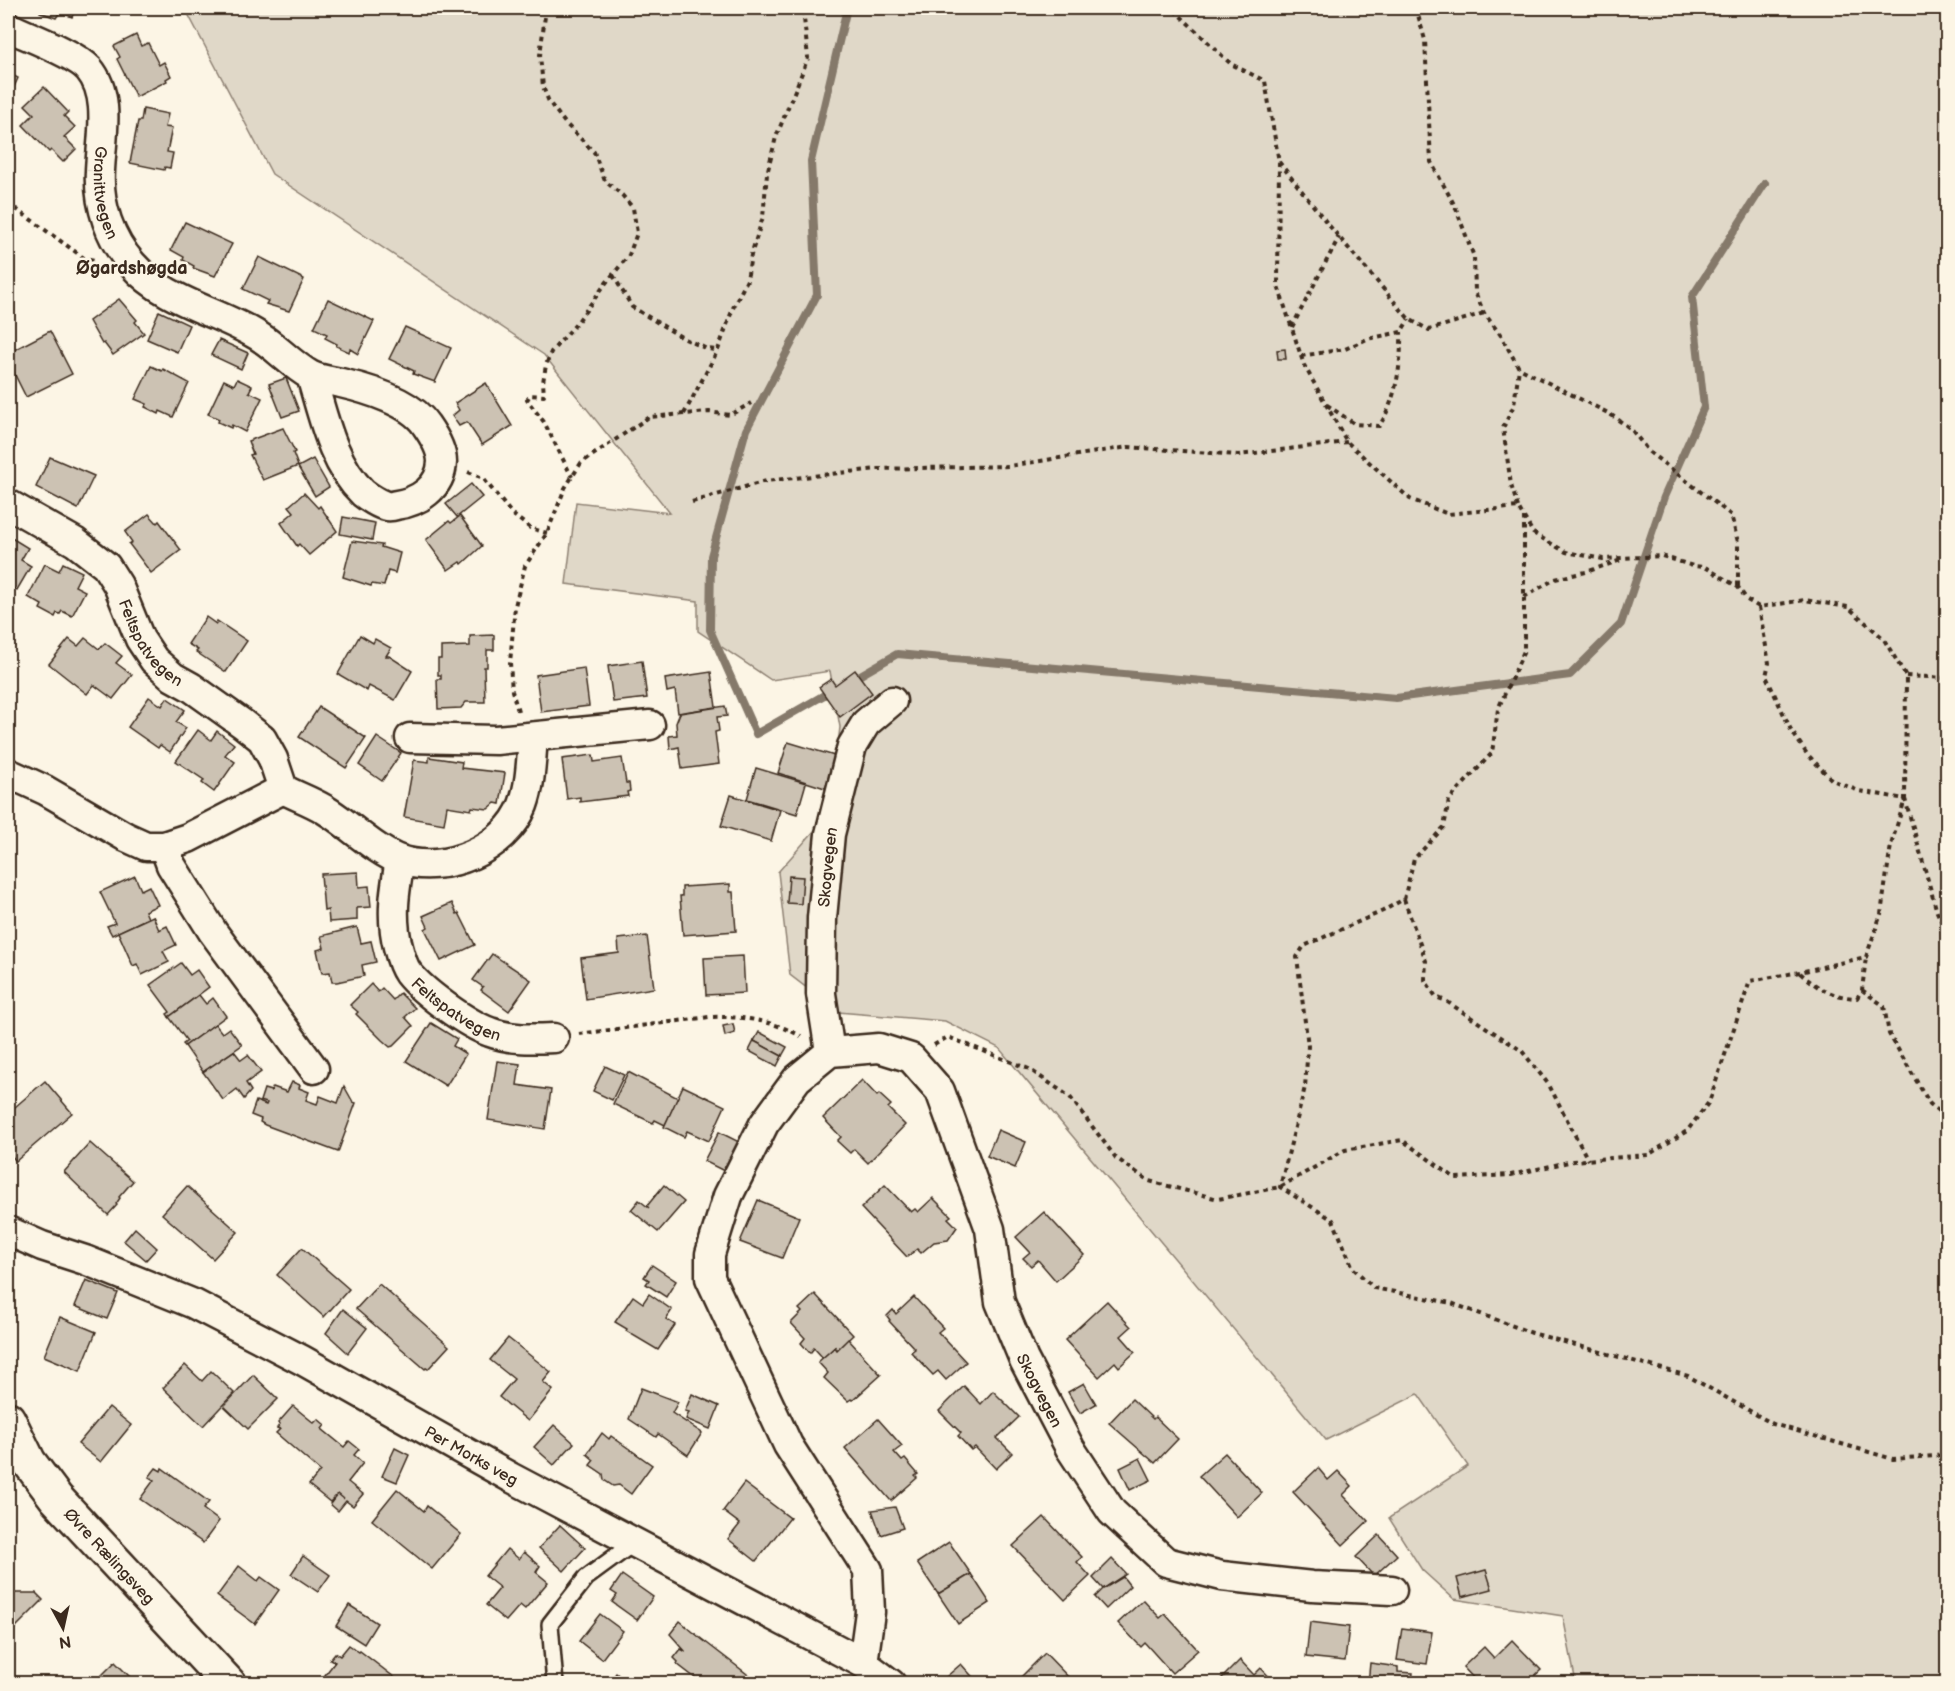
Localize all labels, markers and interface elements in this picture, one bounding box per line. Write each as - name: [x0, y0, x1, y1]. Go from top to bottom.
- street label: Granittvegen: [89, 145, 121, 242]
- district label: Øgardshøgda: [76, 258, 188, 279]
- street label: Feltspatvegen: [114, 597, 185, 691]
- street label: Skogvegen: [815, 825, 842, 908]
- street label: Feltspatvegen: [407, 974, 503, 1046]
- street label: Skogvegen: [1012, 1351, 1066, 1431]
- street label: Per Morks veg: [421, 1423, 521, 1490]
- street label: Øvre Rælingsveg: [59, 1505, 158, 1609]
- north arrow: [33, 1598, 93, 1658]
- text: N: [58, 1631, 72, 1652]

